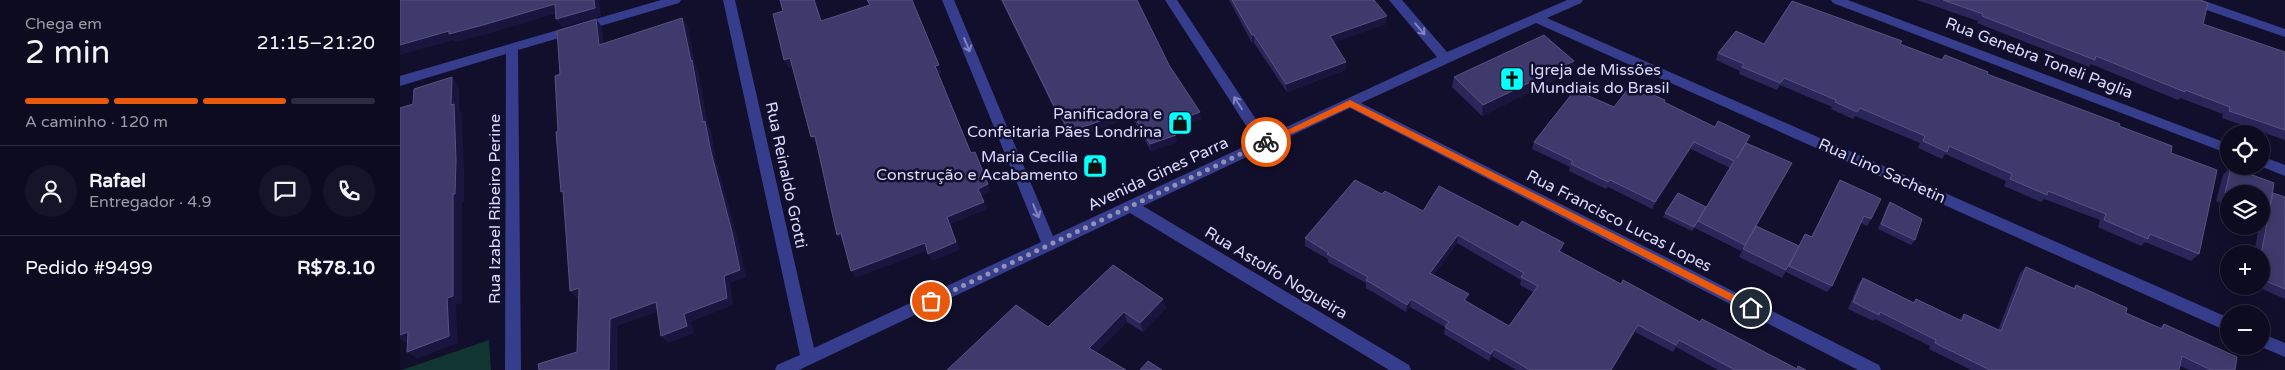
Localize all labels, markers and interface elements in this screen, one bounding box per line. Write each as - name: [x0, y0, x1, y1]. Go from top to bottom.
- street label: Rua Genebra Toneli Paglia: [1942, 13, 2136, 103]
- text: Chega em: [25, 14, 102, 34]
- one-way arrow: [1414, 23, 1426, 36]
- text: 21:15–21:20: [257, 32, 375, 54]
- text: 2 min: [25, 34, 110, 72]
- one-way arrow: [962, 37, 972, 52]
- place label: Igreja de Missões Mundiais do Brasil: [1530, 60, 1669, 98]
- church icon: Igreja de Missões Mundiais do Brasil: [1499, 66, 1525, 92]
- one-way arrow: [1232, 96, 1242, 110]
- street label: Rua Reinaldo Grotti: [761, 100, 811, 250]
- place label: Panificadora e Confeitaria Pães Londrina: [967, 104, 1162, 142]
- shop icon: Panificadora e Confeitaria Pães Londrina: [1167, 110, 1193, 136]
- text: A caminho · 120 m: [25, 112, 168, 132]
- street label: Rua Izabel Ribeiro Perine: [485, 114, 505, 304]
- courier: [1241, 117, 1291, 167]
- map controls: [2220, 125, 2270, 355]
- button: locate: [2220, 125, 2270, 175]
- icon: bike: [1252, 128, 1280, 156]
- street label: Avenida Gines Parra: [1084, 133, 1232, 215]
- street label: Rua Lino Sachetin: [1815, 134, 1949, 208]
- place label: Maria Cecília Construção e Acabamento: [876, 147, 1078, 185]
- shop icon: Maria Cecília Construção e Acabamento: [1082, 153, 1108, 179]
- button: person: [25, 165, 77, 217]
- button: chat: [259, 165, 311, 217]
- button: phone: [323, 165, 375, 217]
- street label: Rua Francisco Lucas Lopes: [1523, 166, 1715, 276]
- text: Rafael: [89, 170, 146, 192]
- button: layers: [2220, 185, 2270, 235]
- text: Entregador · 4.9: [89, 192, 211, 212]
- one-way arrow: [1031, 203, 1041, 218]
- street label: Rua Astolfo Nogueira: [1201, 222, 1351, 324]
- button: +: [2220, 245, 2270, 295]
- text: Pedido #9499: [25, 257, 153, 279]
- text: R$78.10: [297, 257, 375, 279]
- pin: [910, 280, 952, 322]
- icon: bag: [917, 287, 945, 315]
- pin: [1730, 287, 1772, 329]
- icon: home: [1737, 294, 1765, 322]
- button: −: [2220, 305, 2270, 355]

